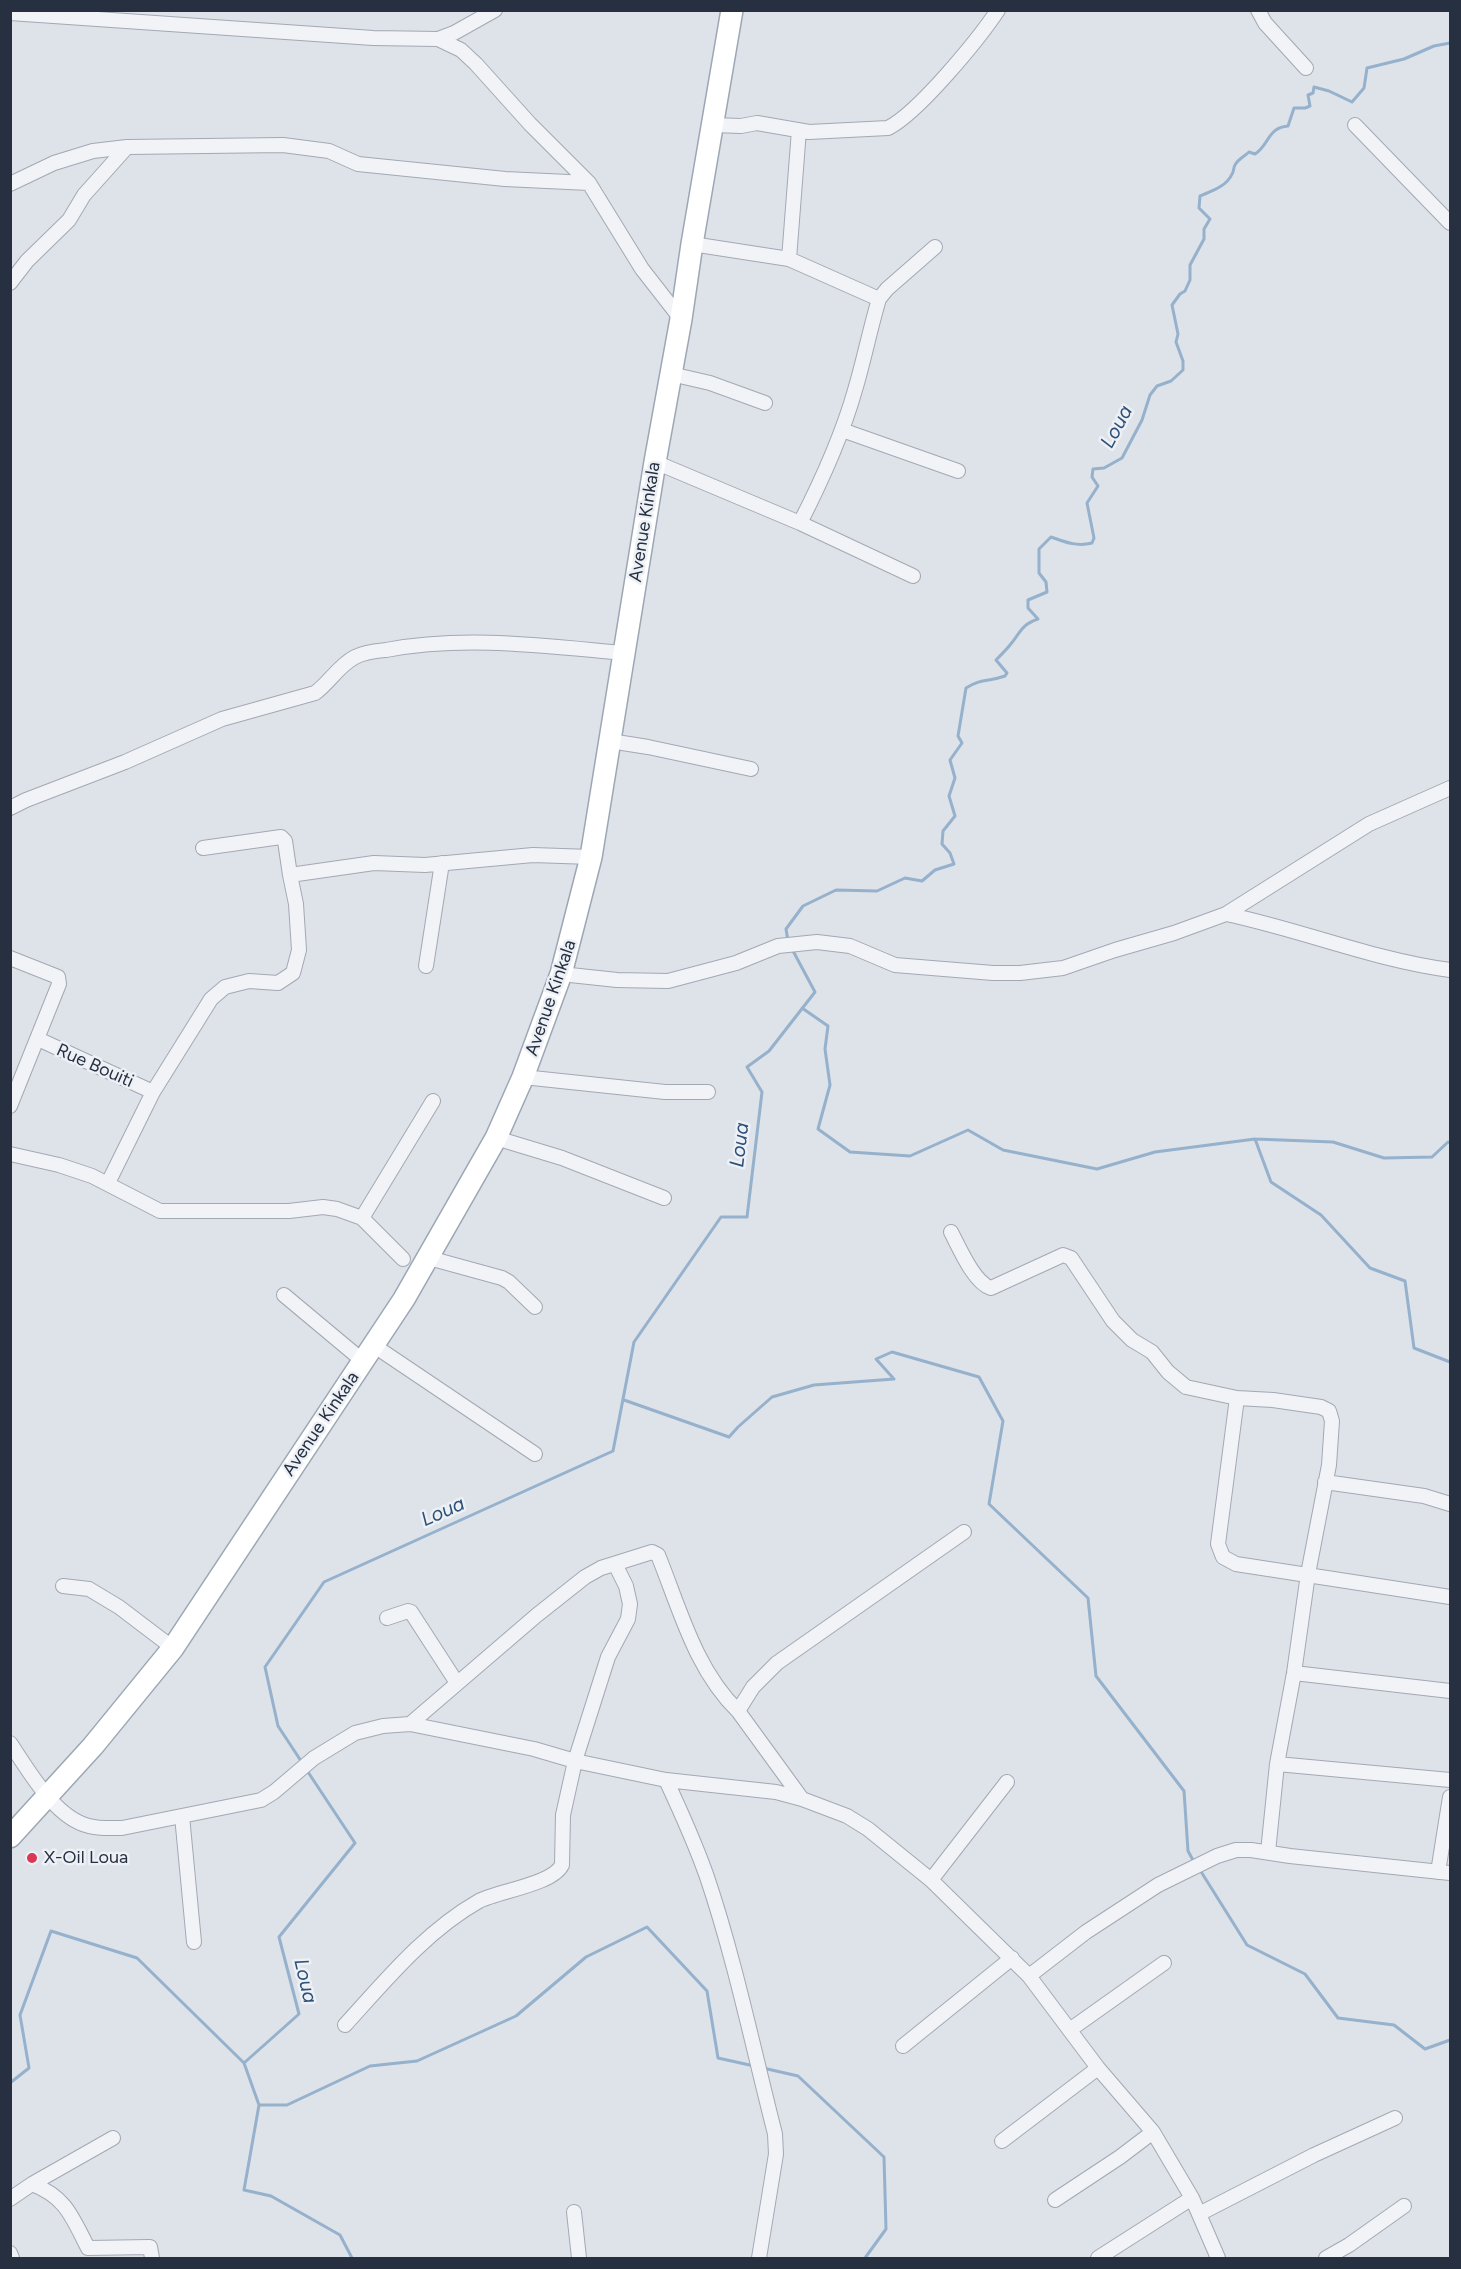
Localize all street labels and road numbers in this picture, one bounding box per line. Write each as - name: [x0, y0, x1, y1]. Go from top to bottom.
- street label: Avenue Kinkala: [625, 460, 665, 584]
- street label: Avenue Kinkala: [521, 937, 581, 1059]
- street label: Rue Bouiti: [53, 1039, 137, 1093]
- street label: Avenue Kinkala: [278, 1368, 364, 1480]

